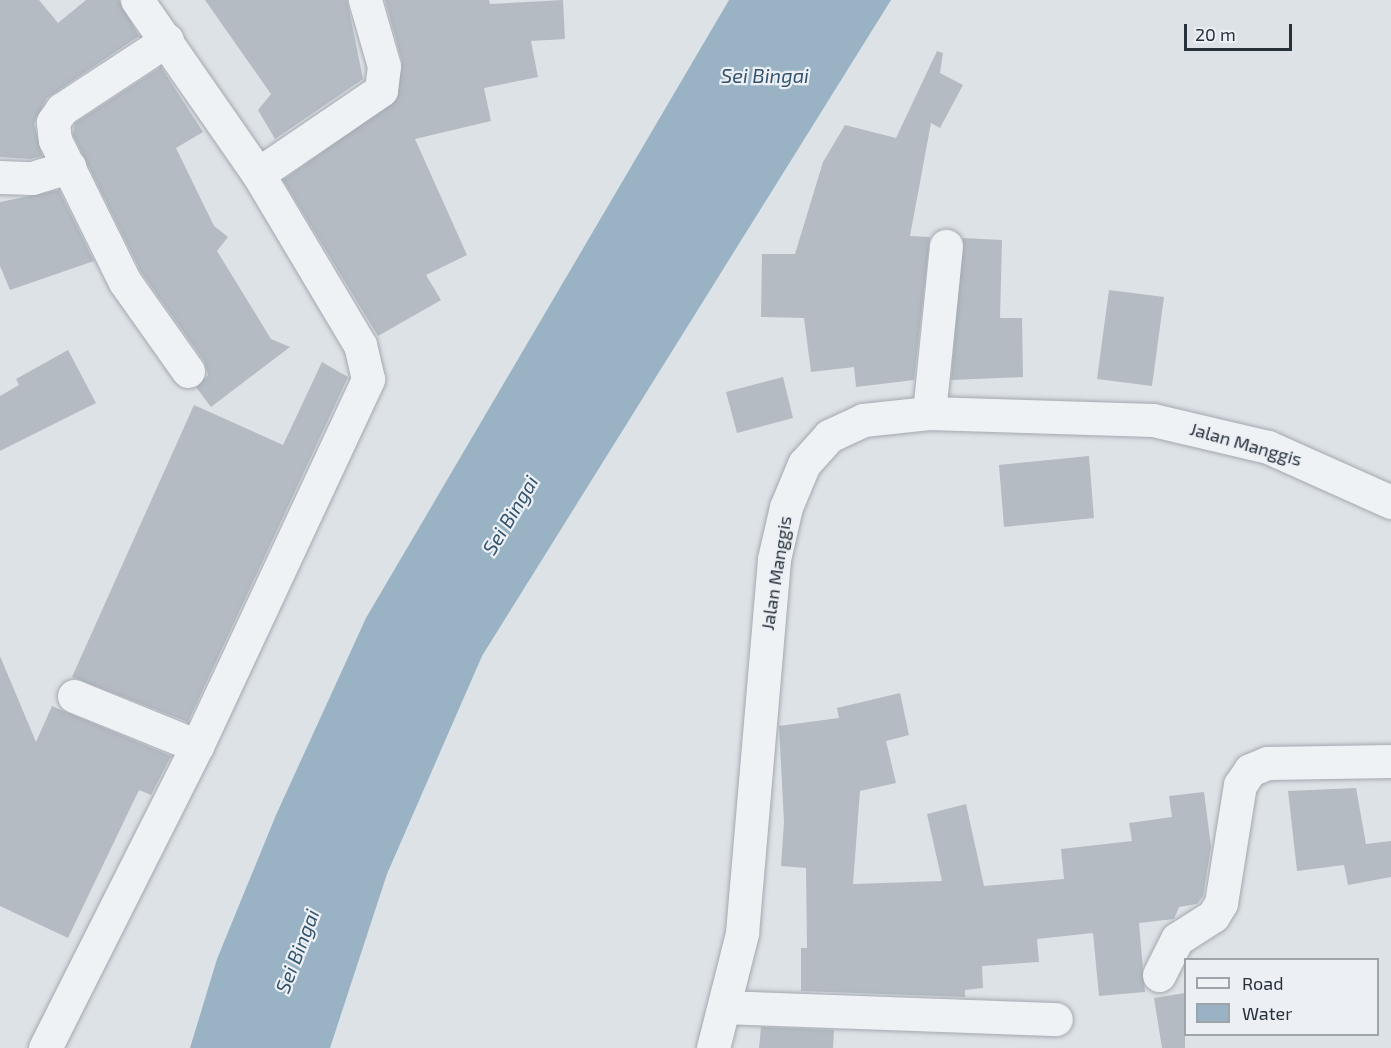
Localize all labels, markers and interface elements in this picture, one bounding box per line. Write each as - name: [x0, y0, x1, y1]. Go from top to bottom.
- scale bar: [1187, 12, 1295, 50]
- text: 20 m: [1195, 23, 1236, 45]
- water label: Sei Bingai: [721, 63, 809, 87]
- street label: Jalan Manggis: [1188, 418, 1304, 470]
- water label: Sei Bingai: [477, 471, 543, 559]
- street label: Jalan Manggis: [756, 514, 796, 632]
- water label: Sei Bingai: [270, 906, 324, 996]
- legend: [1184, 958, 1379, 1036]
- text: Road: [1242, 972, 1283, 994]
- text: Water: [1242, 1002, 1292, 1024]

